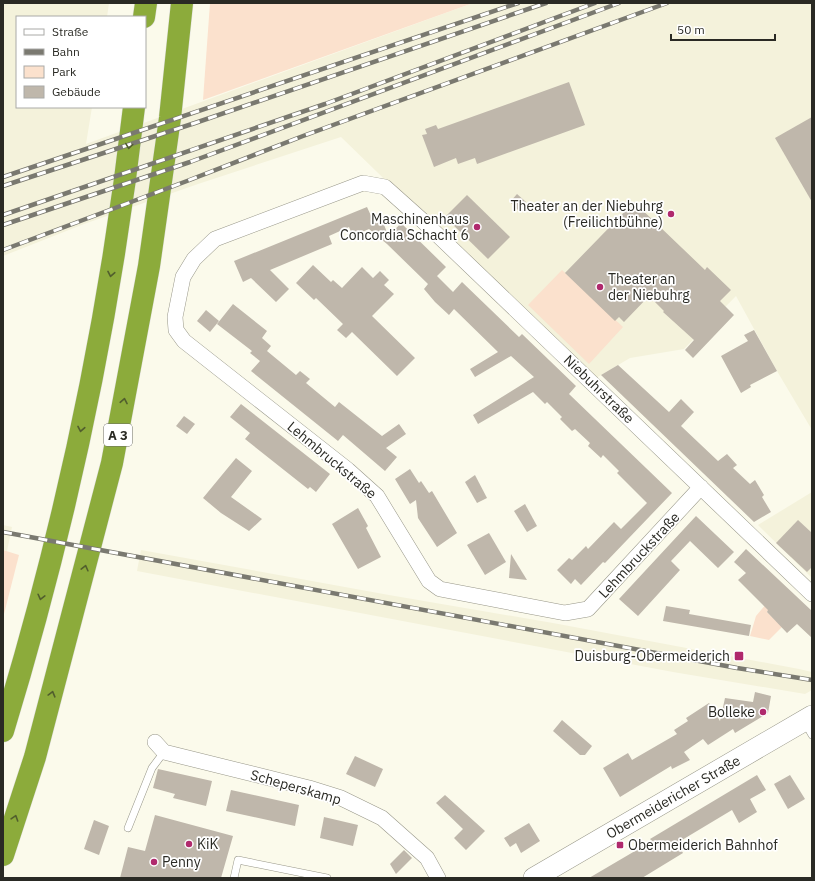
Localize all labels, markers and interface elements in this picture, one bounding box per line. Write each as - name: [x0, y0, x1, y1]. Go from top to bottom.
- legend: [16, 16, 146, 108]
- scale bar: [671, 16, 775, 42]
- text: 50 m: [677, 22, 705, 37]
- text: Straße: [52, 24, 89, 39]
- text: Bahn: [52, 44, 80, 59]
- text: Park: [52, 64, 77, 79]
- text: Gebäude: [52, 84, 101, 99]
- one-way arrow: [125, 143, 134, 149]
- place label: Theater an der Niebuhrg (Freilichtbühne): [511, 197, 664, 231]
- marker: Theater an der Niebuhrg (Freilichtbühne): [666, 209, 676, 219]
- place label: Maschinenhaus Concordia Schacht 6: [340, 210, 469, 244]
- marker: Maschinenhaus Concordia Schacht 6: [472, 222, 482, 232]
- place label: Theater an der Niebuhrg: [608, 270, 690, 304]
- one-way arrow: [107, 271, 116, 277]
- marker: Theater an der Niebuhrg: [595, 282, 605, 292]
- street label: Niebuhrstraße: [560, 351, 638, 427]
- one-way arrow: [119, 398, 128, 404]
- street label: Lehmbruckstraße: [284, 417, 381, 503]
- road number: A 3: [104, 424, 132, 446]
- one-way arrow: [77, 426, 86, 433]
- street label: Lehmbruckstraße: [595, 508, 684, 602]
- one-way arrow: [81, 565, 89, 571]
- one-way arrow: [38, 594, 46, 600]
- place label: Duisburg-Obermeiderich: [575, 647, 730, 665]
- marker: Duisburg-Obermeiderich: [733, 650, 745, 662]
- one-way arrow: [47, 691, 56, 698]
- place label: Bolleke: [708, 703, 755, 721]
- marker: Bolleke: [758, 707, 768, 717]
- street label: Obermeidericher Straße: [603, 751, 744, 843]
- street label: Scheperskamp: [248, 765, 344, 809]
- one-way arrow: [10, 815, 19, 822]
- place label: KiK: [197, 835, 218, 853]
- place label: Obermeiderich Bahnhof: [628, 836, 778, 854]
- marker: KiK: [184, 839, 194, 849]
- marker: Obermeiderich Bahnhof: [615, 840, 625, 850]
- place label: Penny: [162, 853, 201, 871]
- marker: Penny: [149, 857, 159, 867]

